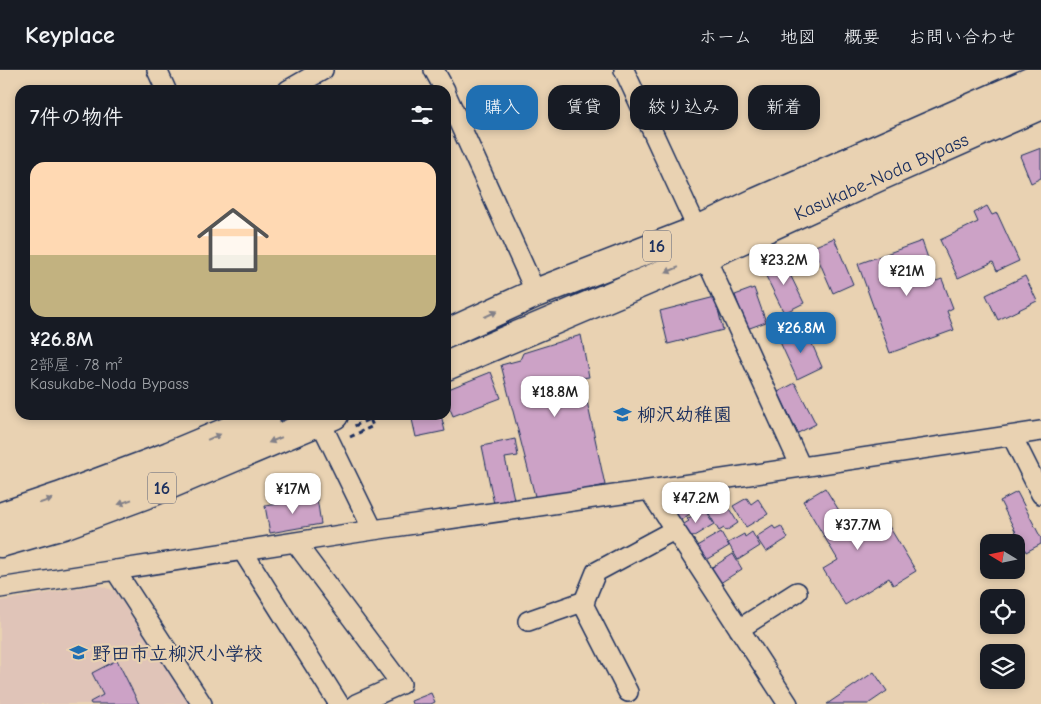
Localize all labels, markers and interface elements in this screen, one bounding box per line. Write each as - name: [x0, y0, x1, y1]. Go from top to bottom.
- text: Keyplace: [25, 21, 115, 49]
- text: ホーム: [699, 27, 752, 48]
- text: 地図: [780, 27, 816, 48]
- text: 概要: [844, 27, 880, 48]
- text: お問い合わせ: [908, 27, 1016, 48]
- chip: 購入: [466, 85, 538, 130]
- chip: 賃貸: [548, 85, 620, 130]
- chip: 絞り込み: [630, 85, 738, 130]
- chip: 新着: [748, 85, 820, 130]
- icon: filters: [408, 101, 436, 129]
- text: 7件の物件: [30, 105, 123, 129]
- street label: Kasukabe-Noda Bypass: [791, 128, 972, 225]
- icon: home: [188, 195, 278, 285]
- road number: 16: [643, 230, 671, 262]
- pin: ¥23.2M: [743, 244, 825, 286]
- text: ¥23.2M: [760, 251, 808, 269]
- pin: ¥21M: [877, 254, 937, 297]
- text: ¥21M: [889, 262, 925, 280]
- one-way arrow: [665, 266, 679, 274]
- one-way arrow: [484, 310, 498, 318]
- pin: ¥26.8M: [760, 312, 842, 354]
- text: ¥26.8M: [777, 319, 825, 337]
- text: ¥26.8M: [30, 327, 93, 351]
- text: 2部屋 · 78 m²: [30, 356, 122, 374]
- text: Kasukabe-Noda Bypass: [30, 375, 189, 393]
- pin: ¥18.8M: [514, 376, 596, 418]
- text: ¥18.8M: [532, 383, 578, 401]
- school or university icon: 柳沢幼稚園: [613, 404, 633, 424]
- place label: 柳沢幼稚園: [637, 404, 732, 426]
- one-way arrow: [207, 433, 221, 441]
- one-way arrow: [267, 436, 282, 444]
- road number: 16: [148, 472, 176, 503]
- pin: ¥17M: [263, 472, 323, 515]
- text: ¥17M: [276, 480, 310, 498]
- pin: ¥47.2M: [655, 482, 737, 524]
- text: ¥47.2M: [673, 489, 719, 507]
- one-way arrow: [39, 497, 54, 505]
- one-way arrow: [117, 498, 132, 506]
- pin: ¥37.7M: [817, 508, 899, 551]
- text: ¥37.7M: [835, 516, 881, 534]
- north arrow: [980, 534, 1025, 579]
- map controls: [980, 534, 1025, 689]
- button: locate: [980, 589, 1025, 634]
- school or university icon: 野田市立柳沢小学校: [68, 643, 88, 663]
- place label: 野田市立柳沢小学校: [92, 643, 263, 665]
- button: layers: [980, 644, 1025, 689]

